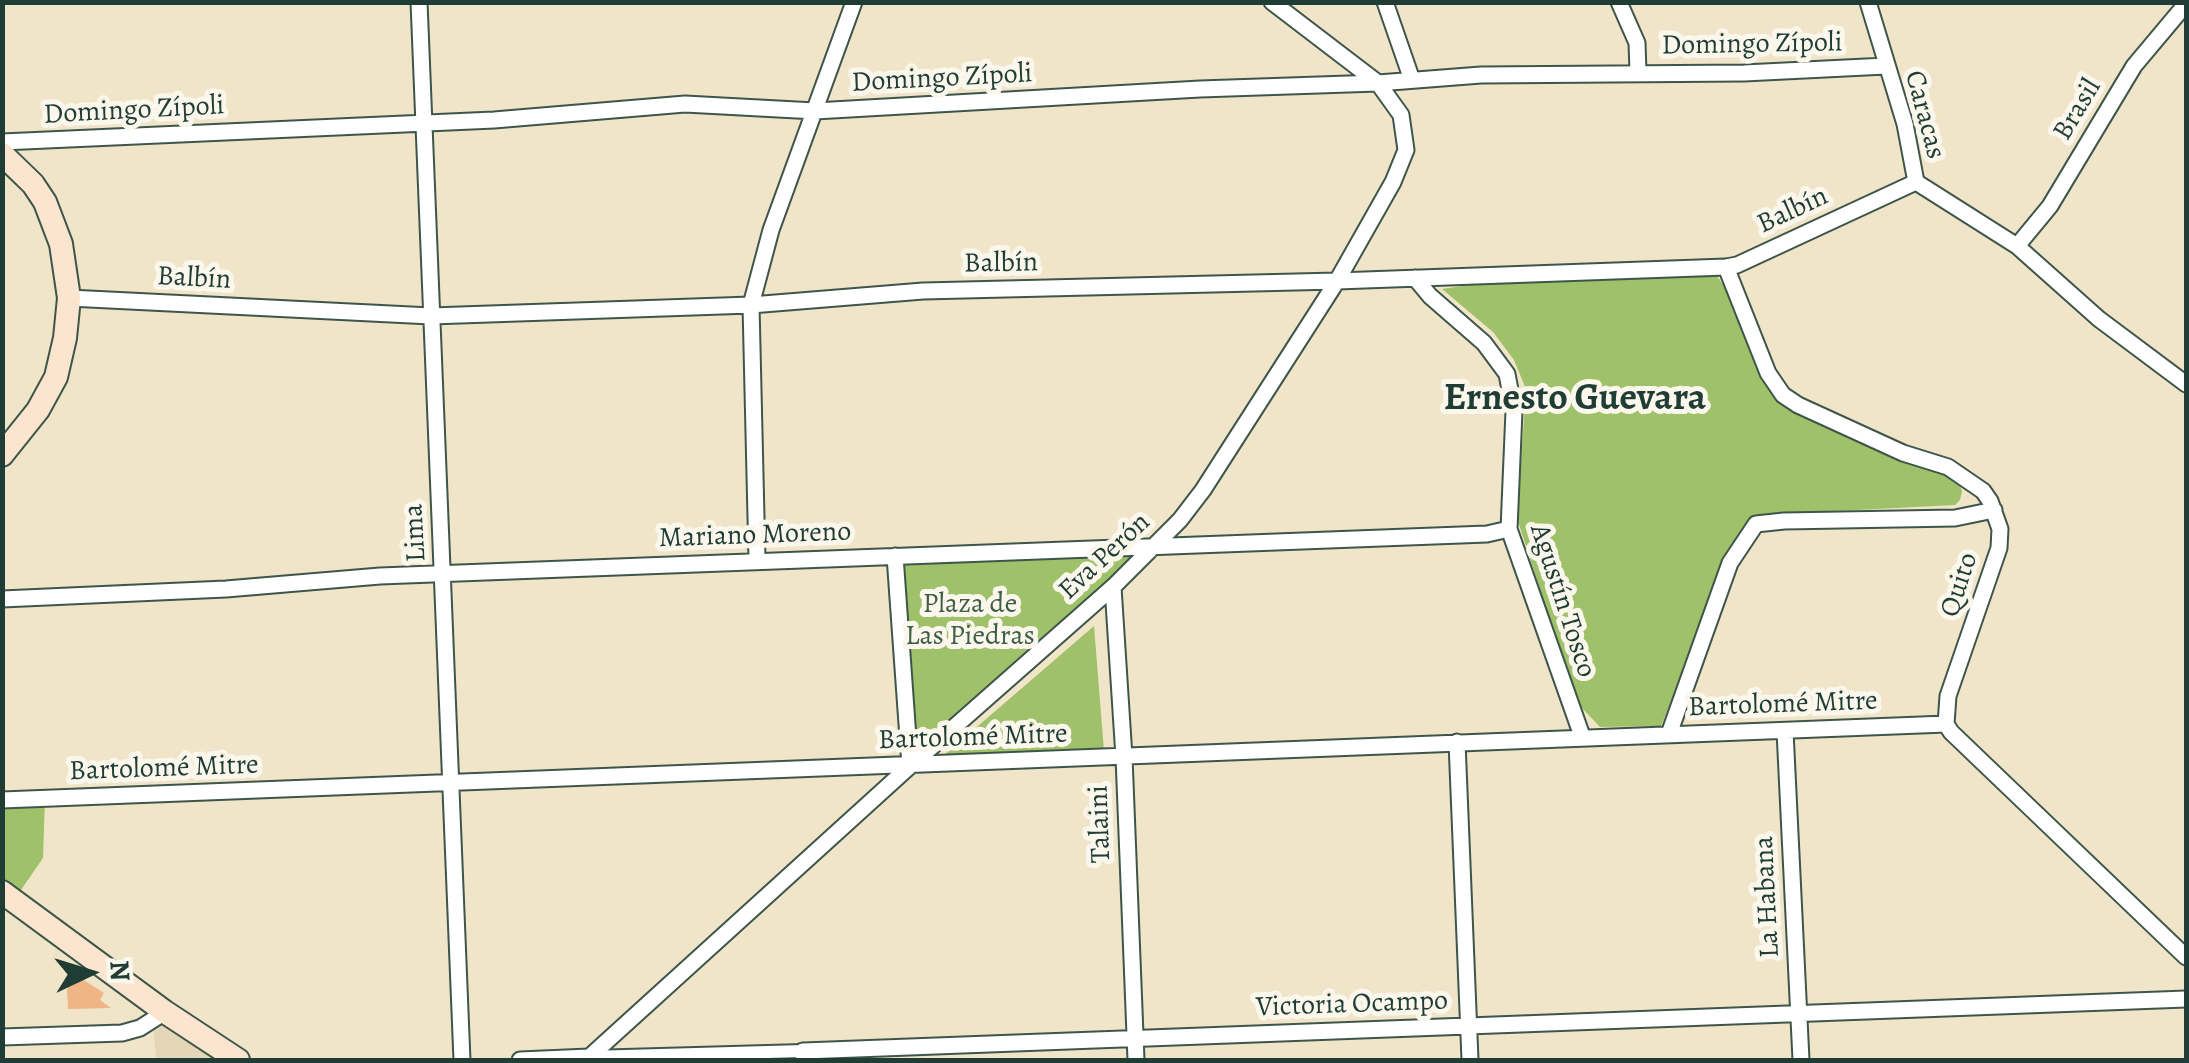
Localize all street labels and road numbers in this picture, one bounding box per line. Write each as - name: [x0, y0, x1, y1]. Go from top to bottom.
- street label: Domingo Zípoli: [1661, 27, 1843, 63]
- street label: Domingo Zípoli: [851, 57, 1033, 101]
- street label: Caracas: [1896, 67, 1952, 163]
- street label: Brasil: [2047, 73, 2109, 147]
- street label: Domingo Zípoli: [43, 89, 225, 133]
- street label: Balbín: [1752, 180, 1834, 242]
- street label: Balbín: [964, 247, 1038, 281]
- street label: Balbín: [156, 260, 232, 298]
- street label: Lima: [398, 503, 434, 563]
- street label: Eva Perón: [1052, 506, 1158, 608]
- street label: Mariano Moreno: [658, 516, 852, 556]
- street label: Agustín Tosco: [1521, 520, 1603, 682]
- street label: Quito: [1934, 549, 1986, 621]
- street label: Bartolomé Mitre: [1688, 685, 1878, 725]
- street label: Bartolomé Mitre: [878, 718, 1068, 758]
- street label: Bartolomé Mitre: [69, 749, 259, 789]
- street label: Talaini: [1083, 784, 1119, 864]
- street label: La Habana: [1748, 835, 1788, 959]
- street label: Victoria Ocampo: [1255, 985, 1449, 1025]

